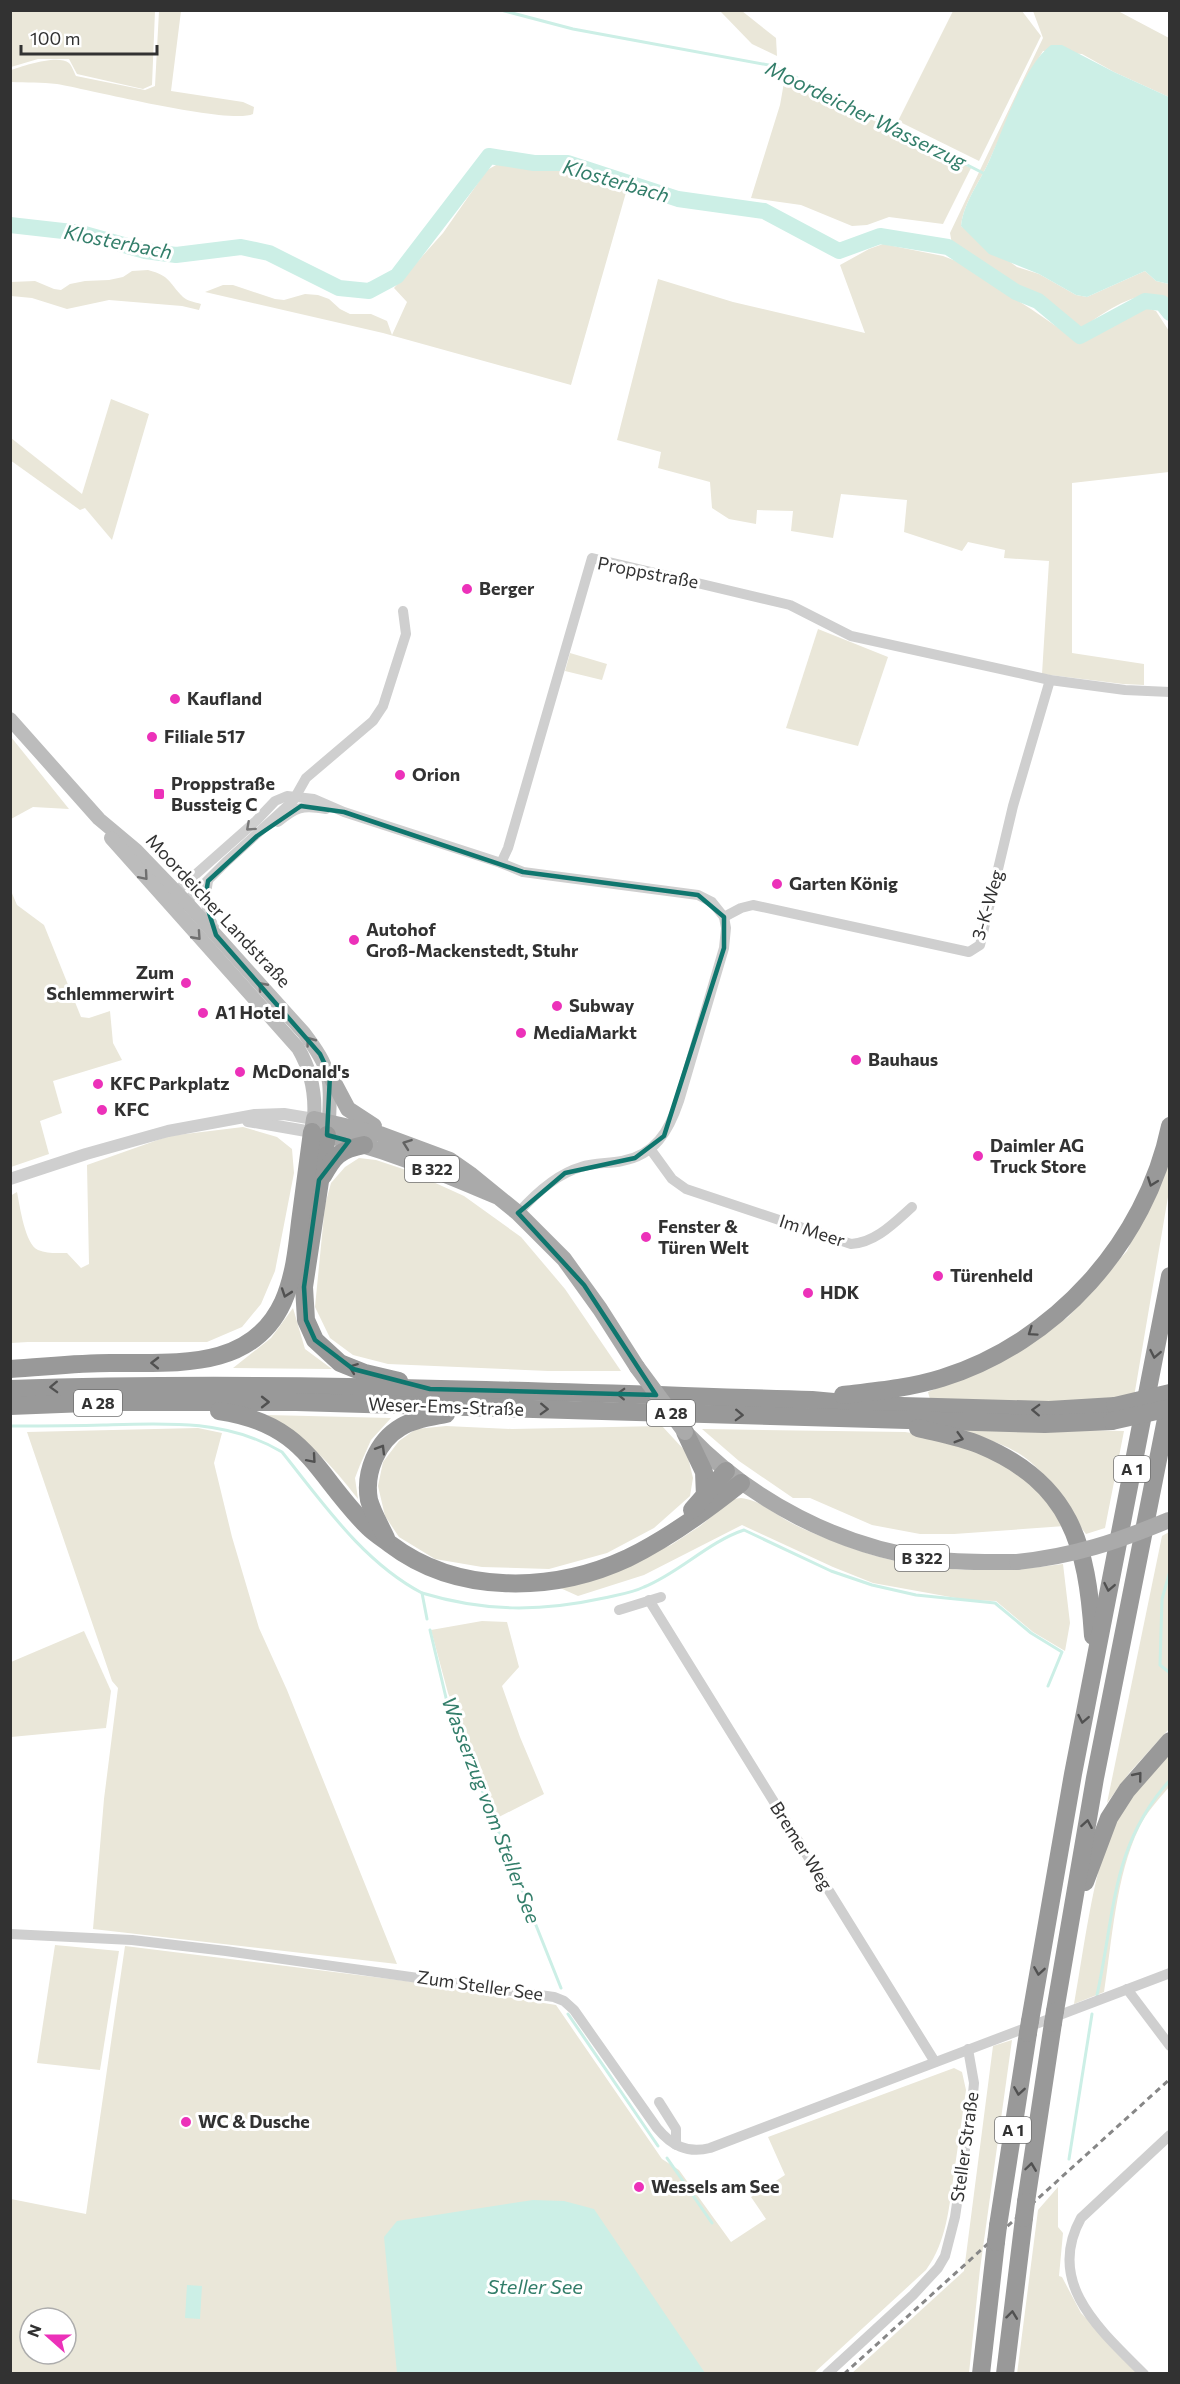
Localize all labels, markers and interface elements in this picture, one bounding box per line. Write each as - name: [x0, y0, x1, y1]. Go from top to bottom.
- scale bar: [21, 18, 158, 56]
- text: 100 m: [30, 27, 80, 49]
- water label: Moordeicher Wasserzug: [762, 55, 972, 174]
- water label: Klosterbach: [560, 153, 672, 207]
- water label: Klosterbach: [62, 219, 174, 263]
- street label: Proppstraße: [596, 551, 701, 593]
- place label: Berger: [479, 577, 535, 599]
- marker: Berger: [460, 582, 474, 596]
- place label: Kaufland: [187, 687, 262, 709]
- marker: Kaufland: [168, 692, 182, 706]
- place label: Filiale 517: [164, 725, 245, 747]
- marker: Filiale 517: [145, 730, 159, 744]
- place label: Orion: [412, 763, 460, 785]
- marker: Orion: [393, 768, 407, 782]
- place label: Proppstraße Bussteig C: [171, 772, 275, 815]
- marker: Proppstraße Bussteig C: [152, 787, 166, 801]
- one-way arrow: [246, 820, 257, 831]
- street label: Moordeicher Landstraße: [142, 829, 296, 992]
- street label: 3-K-Weg: [967, 867, 1008, 942]
- one-way arrow: [137, 869, 148, 880]
- place label: Garten König: [789, 872, 898, 894]
- marker: Garten König: [770, 877, 784, 891]
- place label: Autohof Groß-Mackenstedt, Stuhr: [366, 918, 579, 961]
- one-way arrow: [190, 929, 201, 939]
- marker: Autohof Groß-Mackenstedt, Stuhr: [347, 933, 361, 947]
- place label: Zum Schlemmerwirt: [46, 961, 174, 1004]
- marker: Zum Schlemmerwirt: [179, 976, 193, 990]
- one-way arrow: [258, 983, 269, 993]
- place label: Subway: [569, 994, 634, 1016]
- marker: Subway: [550, 999, 564, 1013]
- place label: A1 Hotel: [215, 1001, 286, 1023]
- marker: A1 Hotel: [196, 1006, 210, 1020]
- place label: MediaMarkt: [533, 1021, 637, 1043]
- marker: MediaMarkt: [514, 1026, 528, 1040]
- one-way arrow: [306, 1036, 317, 1047]
- place label: Bauhaus: [868, 1048, 938, 1070]
- marker: Bauhaus: [849, 1053, 863, 1067]
- place label: McDonald's: [252, 1060, 350, 1082]
- marker: McDonald's: [233, 1065, 247, 1079]
- place label: KFC Parkplatz: [110, 1072, 230, 1094]
- marker: KFC Parkplatz: [91, 1077, 105, 1091]
- place label: KFC: [114, 1098, 149, 1120]
- marker: KFC: [95, 1103, 109, 1117]
- place label: Daimler AG Truck Store: [990, 1134, 1086, 1177]
- one-way arrow: [402, 1138, 413, 1151]
- marker: Daimler AG Truck Store: [971, 1149, 985, 1163]
- road number: B 322: [405, 1156, 459, 1182]
- one-way arrow: [1147, 1176, 1160, 1187]
- street label: Im Meer: [777, 1209, 848, 1251]
- place label: Fenster & Türen Welt: [658, 1215, 749, 1258]
- marker: Fenster & Türen Welt: [639, 1230, 653, 1244]
- place label: Türenheld: [950, 1264, 1033, 1286]
- marker: Türenheld: [931, 1269, 945, 1283]
- place label: HDK: [820, 1281, 860, 1303]
- marker: HDK: [801, 1286, 815, 1300]
- one-way arrow: [281, 1287, 293, 1298]
- one-way arrow: [1028, 1325, 1039, 1336]
- one-way arrow: [1149, 1349, 1162, 1359]
- one-way arrow: [150, 1357, 159, 1369]
- one-way arrow: [349, 1363, 359, 1376]
- one-way arrow: [50, 1381, 59, 1394]
- one-way arrow: [616, 1388, 625, 1401]
- road number: A 28: [74, 1390, 122, 1416]
- street label: Weser-Ems-Straße: [368, 1392, 524, 1420]
- one-way arrow: [261, 1396, 270, 1408]
- road number: A 28: [647, 1400, 695, 1426]
- one-way arrow: [539, 1403, 548, 1415]
- one-way arrow: [1032, 1403, 1041, 1416]
- one-way arrow: [734, 1409, 743, 1421]
- one-way arrow: [953, 1431, 964, 1443]
- one-way arrow: [373, 1445, 385, 1455]
- one-way arrow: [305, 1452, 316, 1463]
- road number: A 1: [1114, 1456, 1150, 1482]
- road number: B 322: [895, 1545, 949, 1571]
- one-way arrow: [1103, 1581, 1116, 1591]
- water label: Wasserzug vom Steller See: [438, 1693, 546, 1927]
- one-way arrow: [1077, 1714, 1090, 1724]
- one-way arrow: [1131, 1772, 1142, 1783]
- street label: Bremer Weg: [766, 1797, 838, 1894]
- one-way arrow: [1080, 1819, 1093, 1829]
- street label: Zum Steller See: [416, 1965, 545, 2005]
- one-way arrow: [1033, 1966, 1045, 1975]
- one-way arrow: [1013, 2086, 1026, 2096]
- street label: Steller Straße: [945, 2090, 983, 2203]
- place label: WC & Dusche: [198, 2110, 310, 2132]
- marker: WC & Dusche: [179, 2115, 193, 2129]
- road number: A 1: [995, 2117, 1031, 2143]
- one-way arrow: [1024, 2163, 1036, 2172]
- place label: Wessels am See: [651, 2175, 779, 2197]
- marker: Wessels am See: [632, 2180, 646, 2194]
- water label: Steller See: [487, 2274, 583, 2298]
- north arrow: [18, 2306, 78, 2366]
- one-way arrow: [1005, 2311, 1018, 2320]
- text: N: [23, 2321, 45, 2339]

